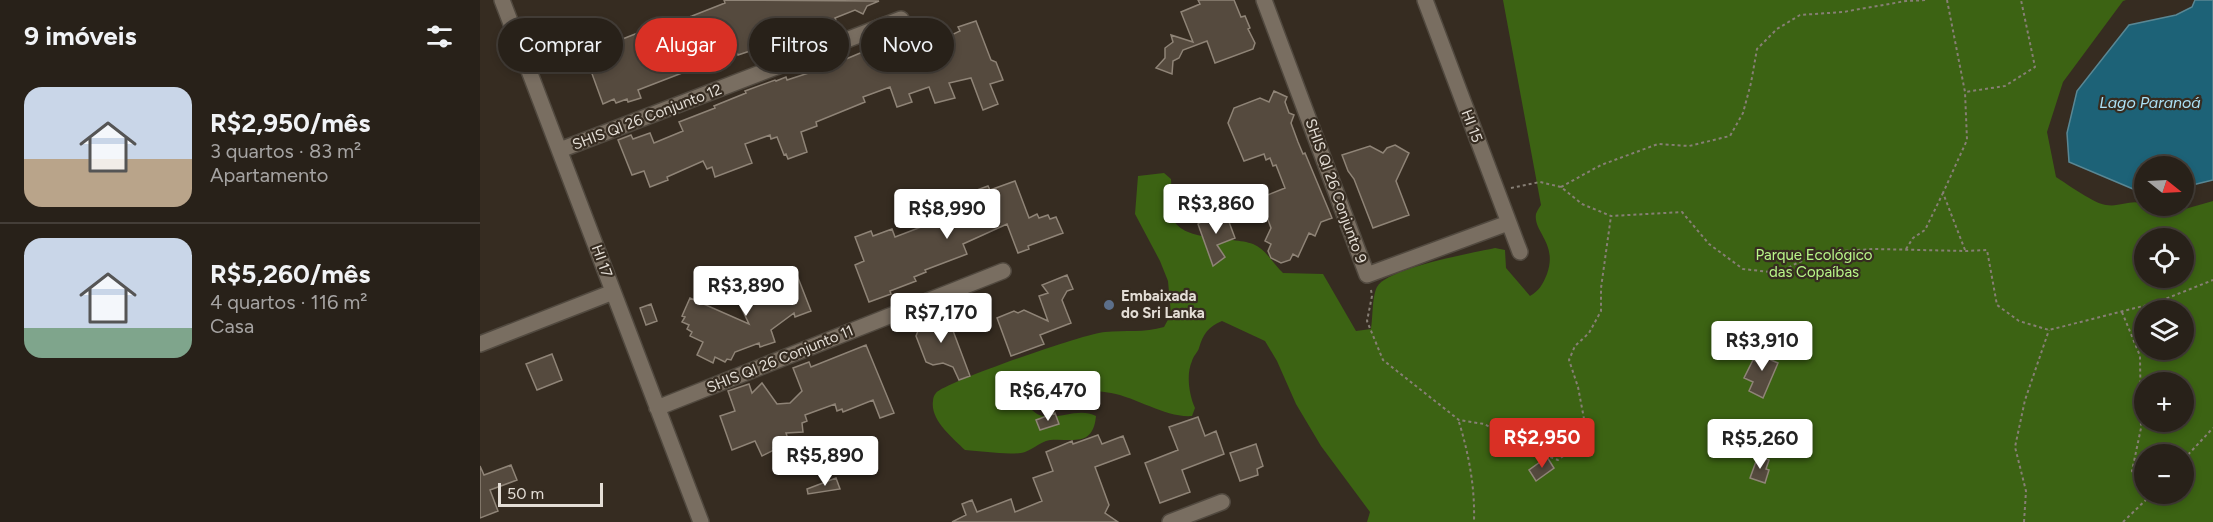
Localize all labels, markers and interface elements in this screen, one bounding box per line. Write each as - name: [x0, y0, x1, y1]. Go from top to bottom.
- chip: Comprar: [498, 18, 623, 72]
- chip: Alugar: [635, 18, 737, 72]
- chip: Filtros: [749, 18, 849, 72]
- chip: Novo: [861, 18, 954, 72]
- text: 9 imóveis: [24, 20, 137, 52]
- icon: filters: [423, 20, 456, 53]
- street label: SHIS QI 26 Conjunto 12: [570, 80, 724, 154]
- water label: Lago Paranoá: [2099, 93, 2201, 112]
- text: R$2,950/mês: [210, 107, 370, 139]
- street label: HI 15: [1458, 107, 1486, 145]
- icon: home: [72, 111, 144, 183]
- street label: SHIS QI 26 Conjunto 9: [1301, 116, 1371, 266]
- text: 3 quartos · 83 m²: [210, 139, 361, 163]
- north arrow: [2134, 156, 2194, 216]
- map controls: [2134, 156, 2194, 504]
- text: Apartamento: [210, 163, 328, 187]
- pin: R$3,860: [1161, 184, 1271, 235]
- pin: R$8,990: [892, 189, 1002, 240]
- text: R$3,860: [1177, 191, 1255, 215]
- text: R$8,990: [908, 196, 986, 220]
- button: locate: [2134, 228, 2194, 288]
- street label: HI 17: [588, 242, 616, 280]
- park label: Parque Ecológico das Copaíbas: [1756, 246, 1873, 281]
- text: R$5,260/mês: [210, 258, 370, 290]
- icon: home: [72, 262, 144, 334]
- pin: R$3,890: [691, 266, 801, 317]
- text: R$3,890: [707, 273, 785, 297]
- place label: Embaixada do Sri Lanka: [1121, 287, 1205, 322]
- text: 4 quartos · 116 m²: [210, 290, 367, 314]
- pin: R$7,170: [886, 293, 996, 344]
- marker: Embaixada do Sri Lanka: [1102, 298, 1116, 312]
- text: R$7,170: [905, 300, 977, 324]
- button: layers: [2134, 300, 2194, 360]
- text: Casa: [210, 314, 254, 338]
- street label: SHIS QI 26 Conjunto 11: [704, 321, 856, 397]
- pin: R$3,910: [1707, 321, 1817, 372]
- text: R$3,910: [1725, 328, 1799, 352]
- pin: R$6,470: [993, 371, 1103, 422]
- button: +: [2134, 372, 2194, 432]
- text: R$6,470: [1009, 378, 1087, 402]
- pin: R$2,950: [1487, 418, 1597, 469]
- pin: R$5,260: [1705, 419, 1815, 470]
- text: R$2,950: [1504, 425, 1580, 449]
- text: R$5,260: [1722, 426, 1798, 450]
- pin: R$5,890: [770, 436, 880, 487]
- text: R$5,890: [786, 443, 864, 467]
- button: −: [2134, 444, 2194, 504]
- scale bar: [498, 480, 603, 508]
- text: 50 m: [507, 484, 544, 503]

